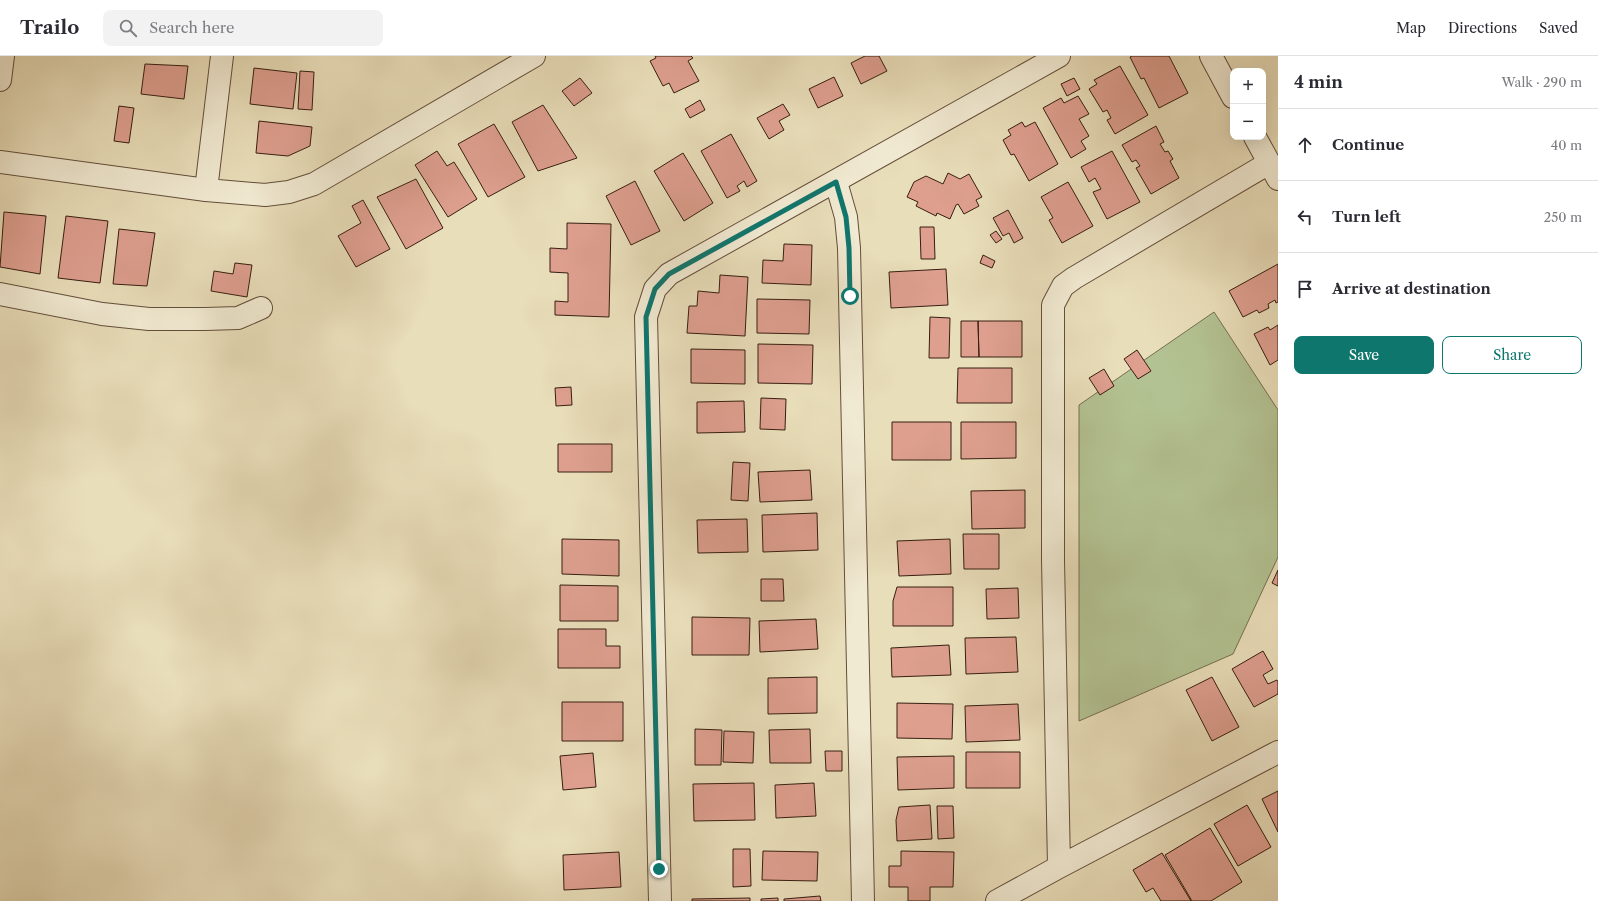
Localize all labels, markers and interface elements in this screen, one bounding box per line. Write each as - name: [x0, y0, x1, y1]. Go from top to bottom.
- search box: [103, 10, 383, 46]
- text: Trailo: [20, 16, 79, 39]
- icon: search: [117, 17, 139, 39]
- text: Search here: [149, 18, 234, 37]
- text: Map: [1396, 19, 1426, 37]
- text: Directions: [1448, 19, 1517, 37]
- text: Saved: [1539, 19, 1578, 37]
- map controls: [1230, 68, 1266, 140]
- button: +: [1230, 68, 1266, 104]
- text: 4 min: [1294, 72, 1343, 92]
- text: Walk · 290 m: [1501, 74, 1582, 90]
- button: −: [1230, 104, 1266, 140]
- icon: ahead: [1294, 134, 1316, 156]
- text: Continue: [1332, 135, 1404, 154]
- text: 40 m: [1551, 137, 1582, 153]
- icon: left: [1294, 206, 1316, 228]
- text: Turn left: [1332, 207, 1401, 226]
- text: 250 m: [1544, 209, 1582, 225]
- icon: arrive: [1294, 278, 1316, 300]
- text: Arrive at destination: [1332, 279, 1491, 298]
- route start: [841, 287, 859, 305]
- button: Save: [1294, 336, 1434, 374]
- button: Share: [1442, 336, 1582, 374]
- route end: [650, 860, 668, 878]

